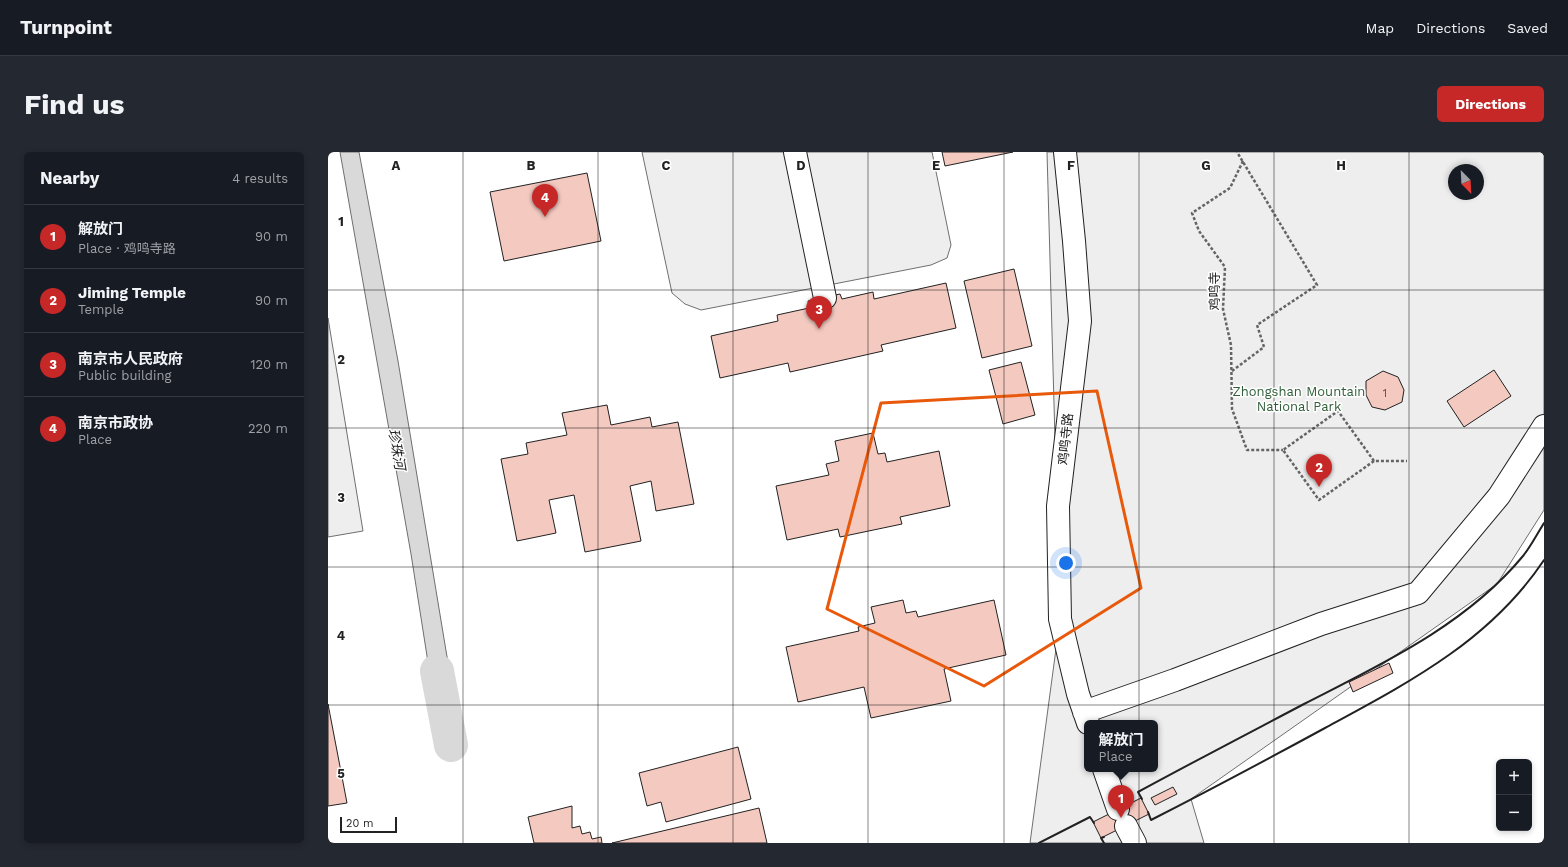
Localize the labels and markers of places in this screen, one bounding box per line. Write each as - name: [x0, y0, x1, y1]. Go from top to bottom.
- pin: 4: [532, 184, 558, 217]
- pin: 3: [806, 296, 832, 329]
- pin: 2: [1306, 454, 1332, 487]
- pin: 1: [1108, 785, 1134, 818]

